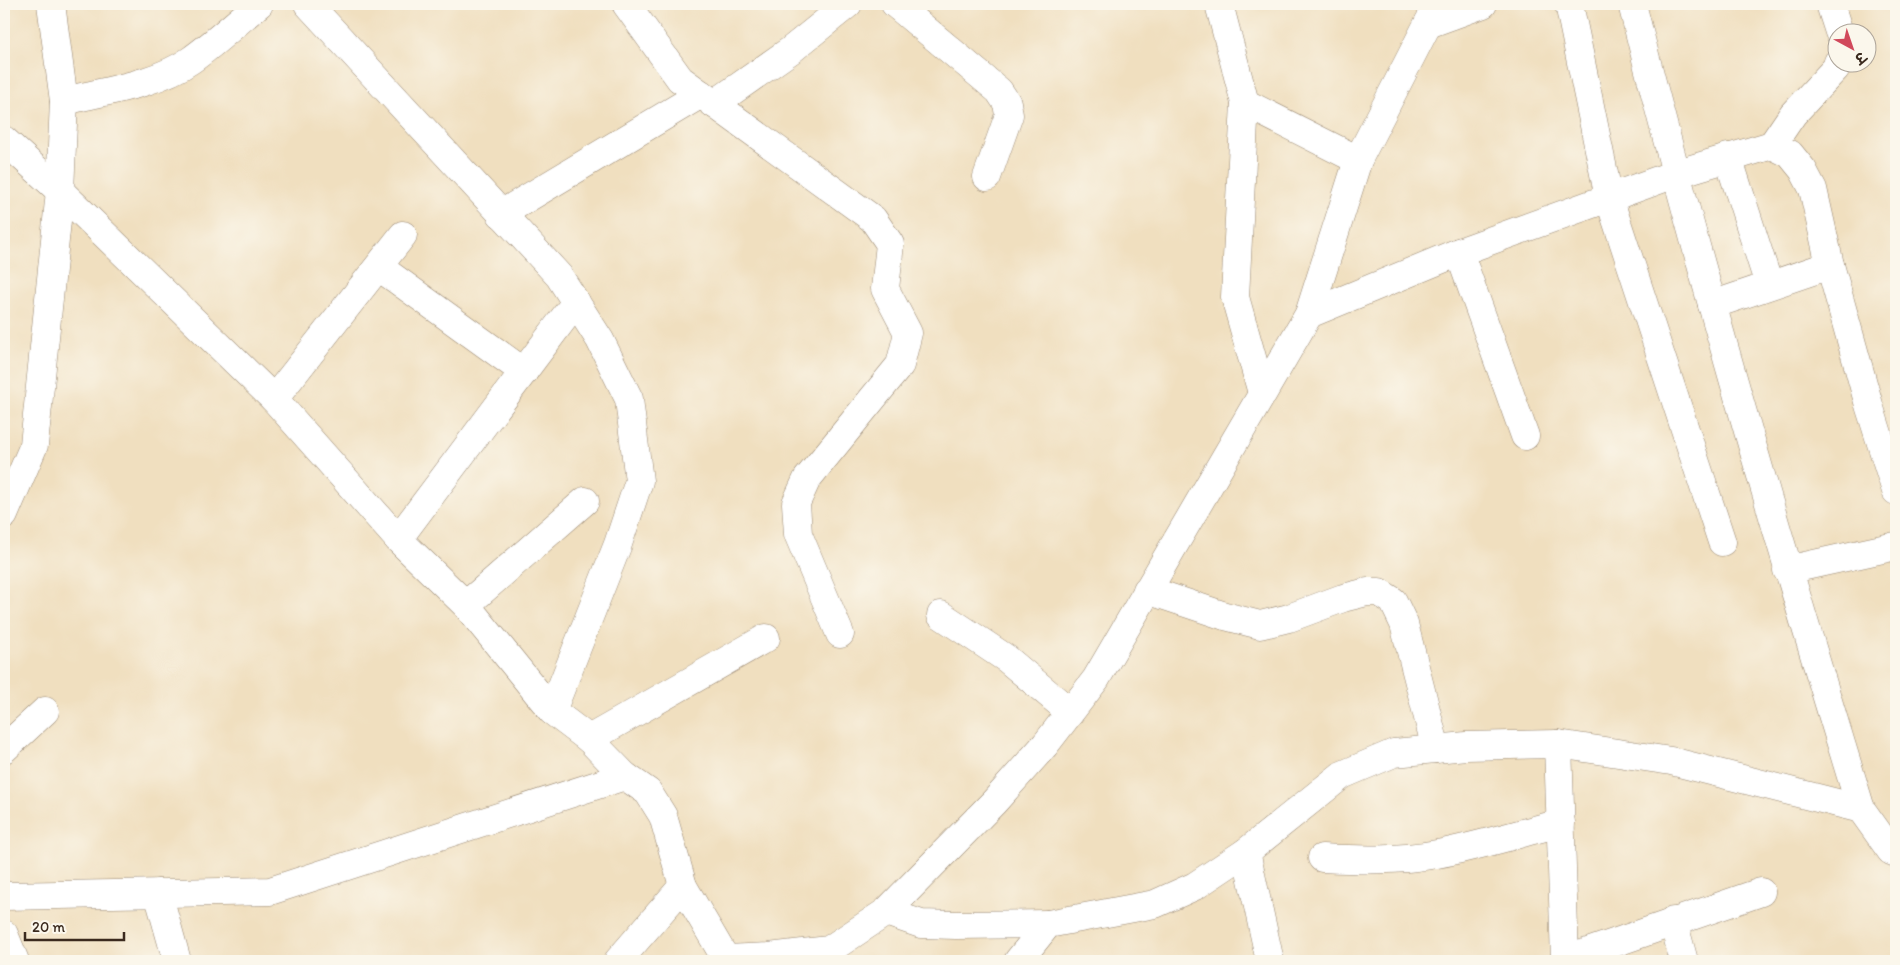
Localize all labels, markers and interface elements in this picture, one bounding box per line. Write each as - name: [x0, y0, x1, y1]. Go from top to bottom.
- north arrow: [1828, 22, 1878, 72]
- text: उ: [1850, 47, 1871, 68]
- scale bar: [25, 910, 124, 942]
- text: 20 m: [32, 918, 66, 936]

